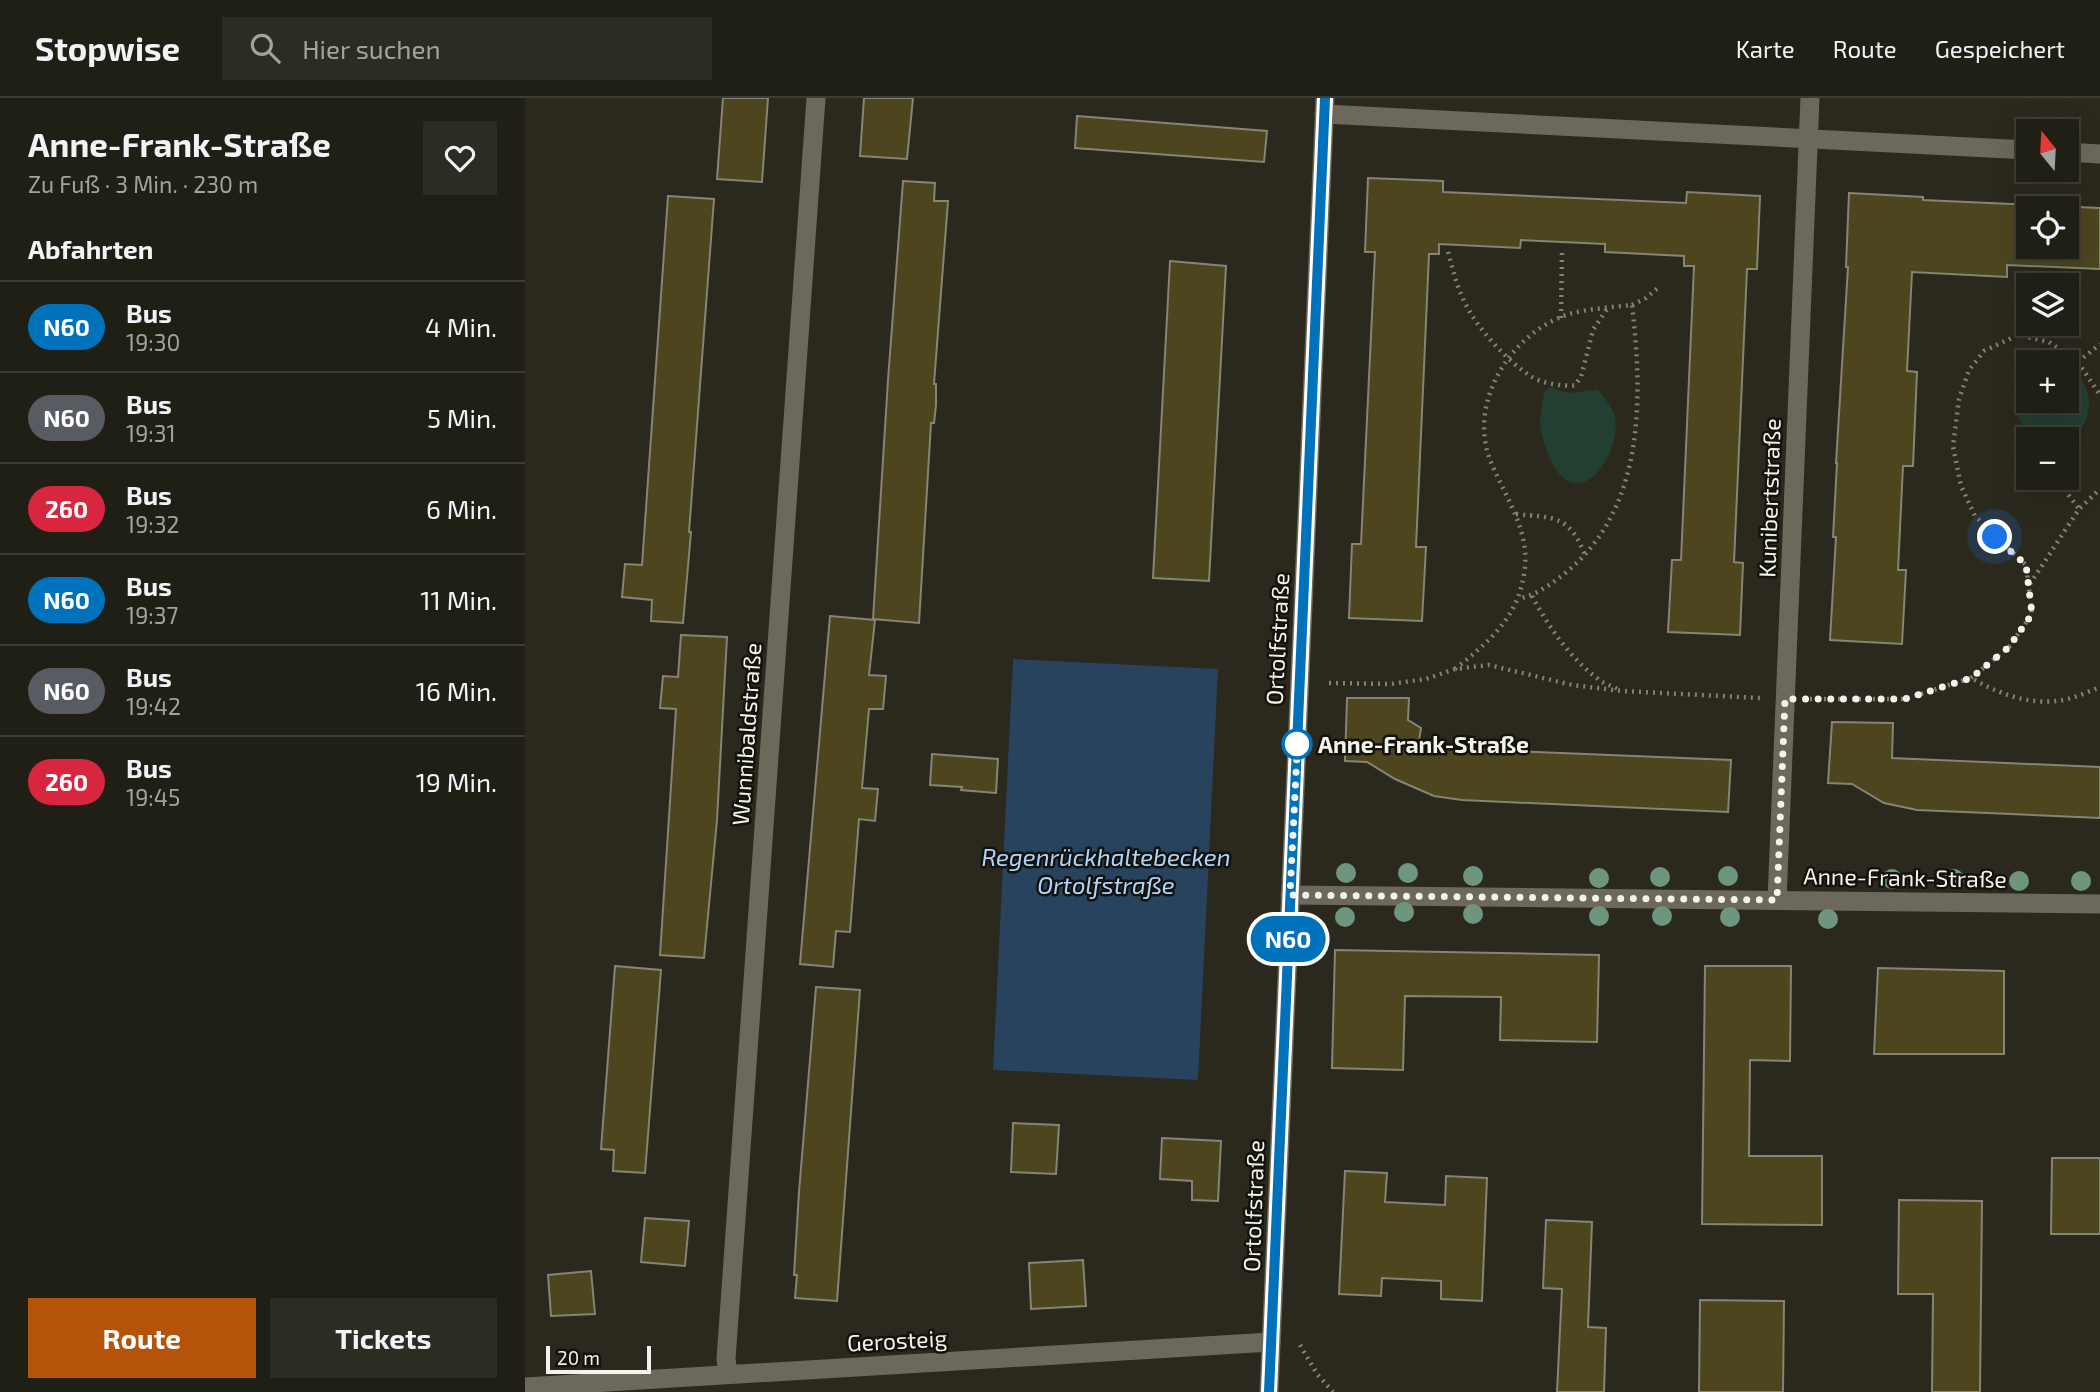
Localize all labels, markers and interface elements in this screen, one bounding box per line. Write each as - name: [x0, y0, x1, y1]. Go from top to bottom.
- search box: [222, 17, 712, 80]
- text: Stopwise: [35, 28, 180, 68]
- icon: search: [246, 29, 284, 67]
- text: Hier suchen: [302, 33, 441, 64]
- text: Karte: [1736, 34, 1795, 63]
- text: Route: [1833, 34, 1897, 63]
- text: Gespeichert: [1935, 34, 2065, 63]
- north arrow: [2016, 119, 2079, 182]
- map controls: [2016, 119, 2079, 490]
- button: heart: [423, 121, 497, 195]
- text: Anne-Frank-Straße: [28, 124, 331, 164]
- text: Zu Fuß · 3 Min. · 230 m: [28, 170, 258, 198]
- button: locate: [2016, 196, 2079, 259]
- text: Abfahrten: [28, 233, 153, 264]
- button: layers: [2016, 273, 2079, 336]
- text: Bus: [126, 297, 172, 328]
- text: 4 Min.: [425, 311, 497, 342]
- text: N60: [43, 312, 90, 341]
- text: 19:30: [126, 328, 180, 356]
- button: +: [2016, 350, 2079, 413]
- text: Bus: [126, 388, 172, 419]
- text: 5 Min.: [427, 402, 497, 433]
- text: N60: [43, 403, 90, 432]
- street label: Kunibertstraße: [1752, 418, 1786, 578]
- text: 19:31: [126, 419, 176, 447]
- button: −: [2016, 427, 2079, 490]
- text: Bus: [126, 479, 172, 510]
- text: 6 Min.: [426, 493, 497, 524]
- text: 260: [45, 494, 88, 523]
- text: 19:32: [126, 510, 179, 538]
- your location: [1977, 519, 2012, 554]
- text: Bus: [126, 570, 172, 601]
- street label: Ortolfstraße: [1260, 572, 1294, 706]
- text: 11 Min.: [420, 584, 497, 615]
- text: N60: [43, 585, 90, 614]
- text: 19:37: [126, 601, 178, 629]
- street label: Wunnibaldstraße: [726, 642, 766, 826]
- text: Bus: [126, 661, 172, 692]
- text: 16 Min.: [416, 675, 497, 706]
- text: N60: [43, 676, 90, 705]
- text: 19:42: [126, 692, 181, 720]
- marker: Anne-Frank-Straße: [1282, 729, 1312, 759]
- place label: Anne-Frank-Straße: [1318, 730, 1529, 758]
- text: Bus: [126, 752, 172, 783]
- text: 19 Min.: [416, 766, 497, 797]
- text: 260: [45, 767, 88, 796]
- text: 19:45: [126, 783, 180, 811]
- water label: Regenrückhaltebecken Ortolfstraße: [981, 842, 1231, 899]
- street label: Anne-Frank-Straße: [1803, 861, 2007, 893]
- line badge: N60: [1248, 916, 1328, 962]
- text: N60: [1265, 924, 1311, 953]
- street label: Ortolfstraße: [1237, 1140, 1269, 1272]
- button: Route: [28, 1298, 256, 1378]
- button: Tickets: [270, 1298, 497, 1378]
- street label: Gerosteig: [846, 1323, 948, 1357]
- scale bar: [546, 1343, 651, 1375]
- text: 20 m: [557, 1346, 600, 1369]

